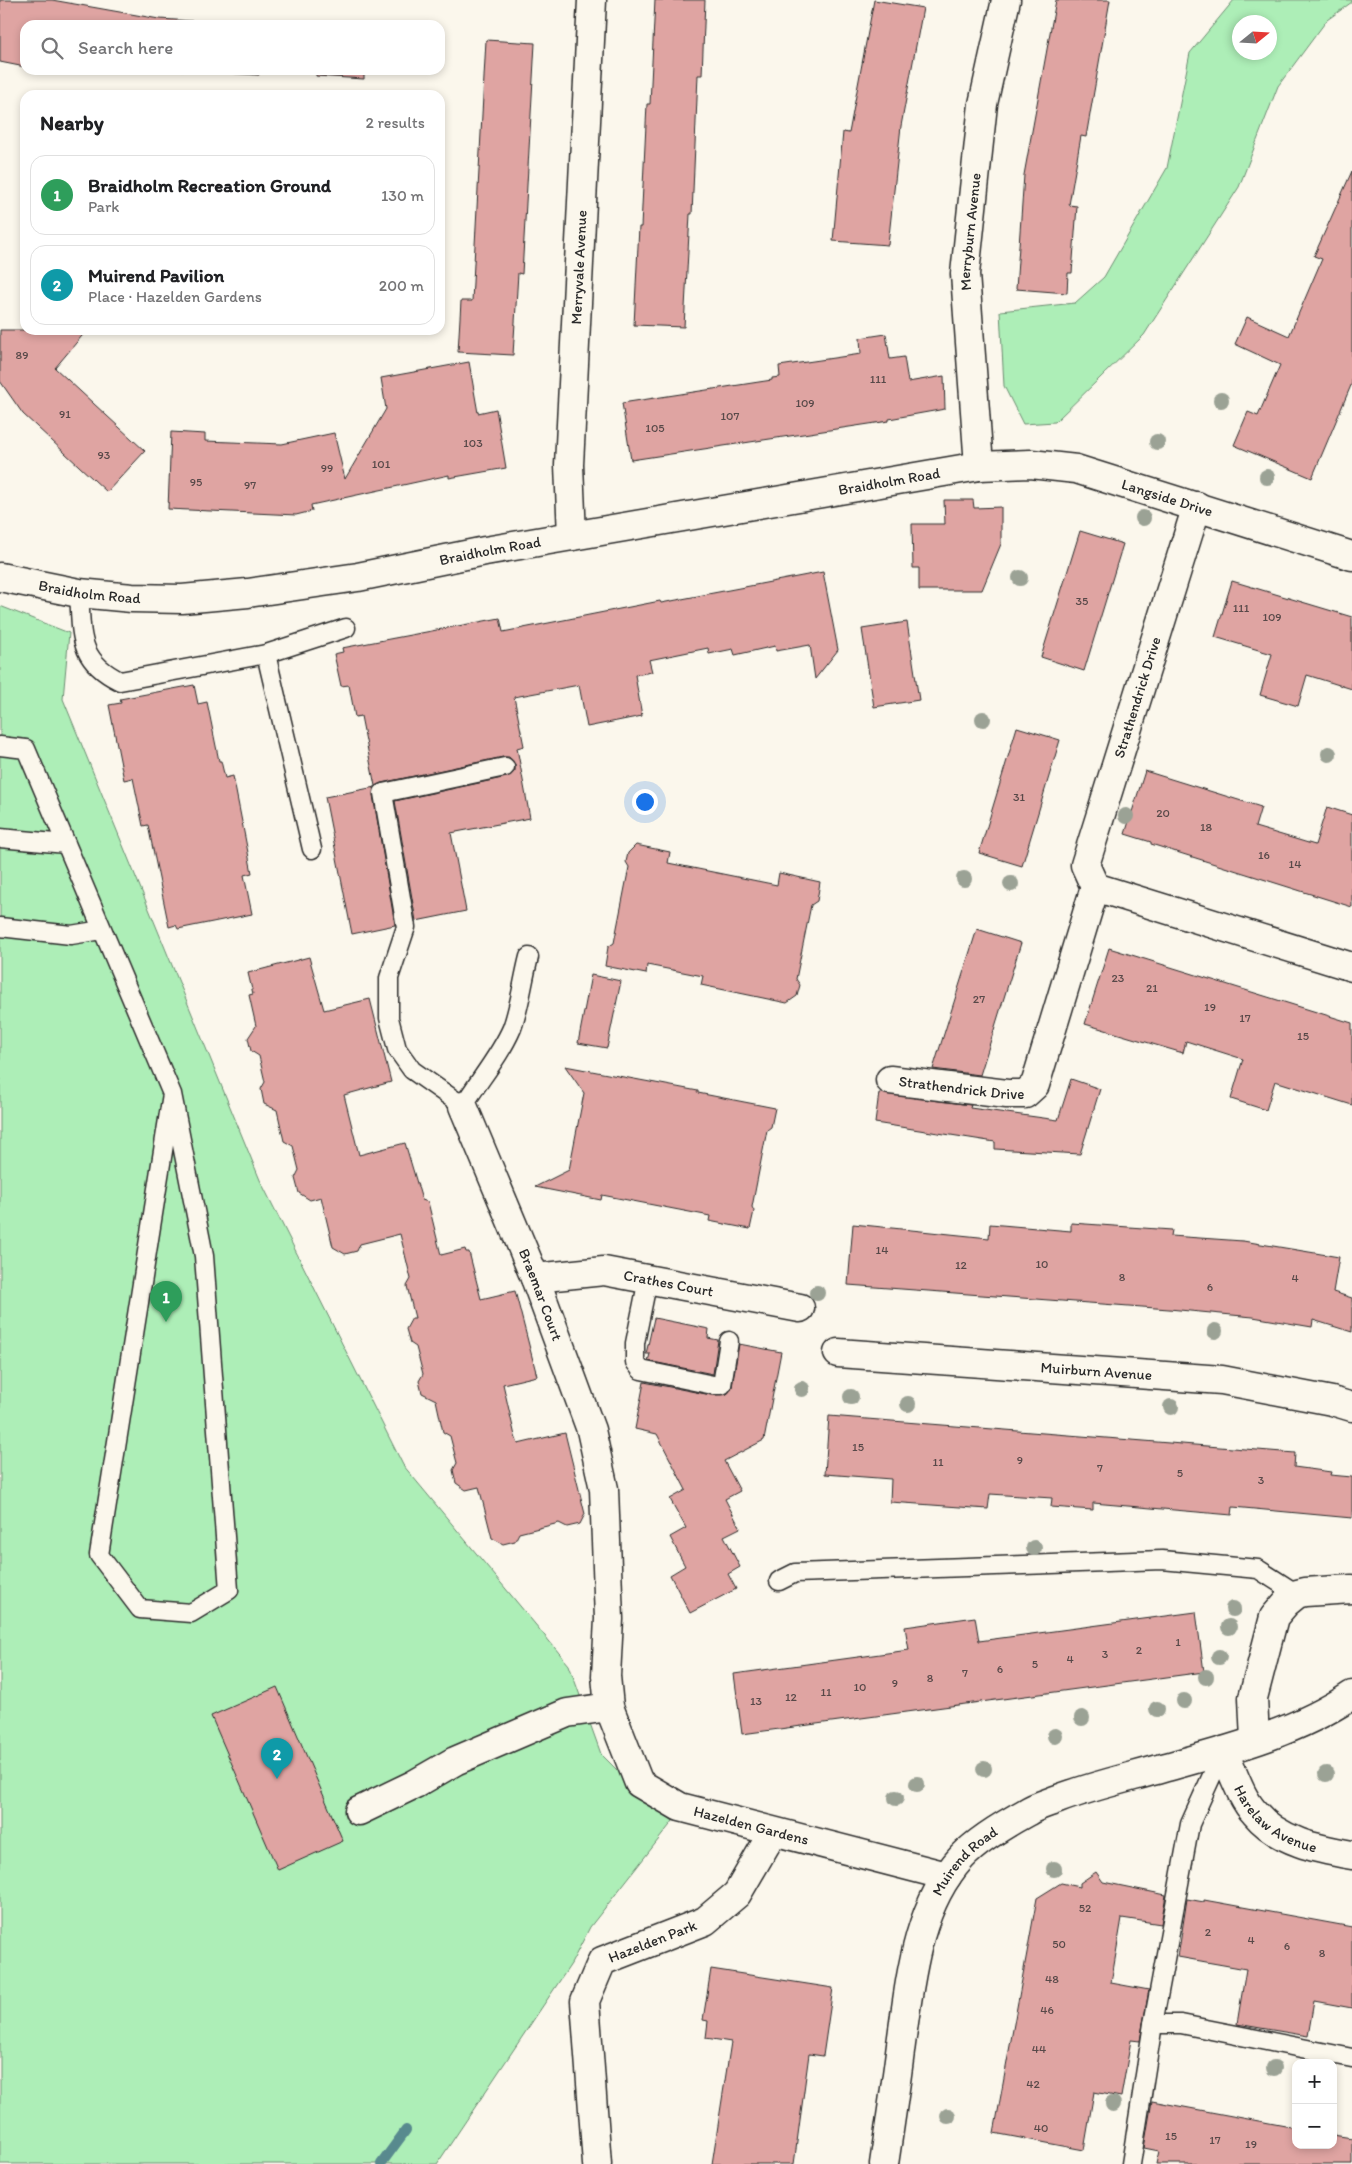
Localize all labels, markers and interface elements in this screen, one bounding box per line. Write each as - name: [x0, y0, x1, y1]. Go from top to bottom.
- north arrow: [1232, 15, 1277, 60]
- search box: [20, 20, 445, 75]
- icon: search: [38, 34, 66, 62]
- text: Search here: [78, 36, 173, 59]
- text: Nearby: [40, 110, 104, 135]
- text: 2 results: [365, 113, 425, 132]
- street label: Merryburn Avenue: [956, 172, 985, 291]
- text: Braidholm Recreation Ground: [88, 174, 331, 197]
- text: 1: [53, 186, 61, 205]
- text: 130 m: [381, 186, 424, 205]
- text: Park: [88, 197, 119, 216]
- street label: Merryvale Avenue: [567, 210, 591, 325]
- text: Muirend Pavilion: [88, 264, 224, 287]
- text: 2: [53, 276, 61, 295]
- text: 200 m: [379, 276, 424, 295]
- text: Place · Hazelden Gardens: [88, 287, 262, 306]
- house number: 89: [16, 348, 28, 362]
- house number: 111: [870, 372, 887, 386]
- house number: 109: [795, 396, 815, 410]
- house number: 91: [59, 407, 71, 421]
- house number: 107: [721, 409, 739, 423]
- house number: 105: [645, 421, 665, 435]
- house number: 103: [463, 436, 483, 450]
- house number: 93: [98, 448, 111, 462]
- house number: 101: [372, 457, 391, 471]
- house number: 99: [321, 461, 333, 475]
- street label: Braidholm Road: [837, 464, 941, 499]
- house number: 95: [190, 475, 202, 489]
- street label: Langside Drive: [1119, 475, 1215, 521]
- house number: 97: [244, 478, 256, 492]
- street label: Braidholm Road: [438, 533, 542, 569]
- street label: Braidholm Road: [37, 576, 141, 607]
- house number: 35: [1076, 594, 1088, 608]
- house number: 111: [1233, 601, 1250, 615]
- house number: 109: [1262, 610, 1282, 624]
- street label: Strathendrick Drive: [1110, 634, 1165, 760]
- your location: [632, 789, 658, 815]
- house number: 31: [1013, 790, 1025, 804]
- house number: 20: [1156, 806, 1170, 820]
- house number: 18: [1200, 820, 1212, 834]
- house number: 16: [1258, 848, 1270, 862]
- house number: 14: [1289, 857, 1301, 871]
- house number: 23: [1112, 971, 1125, 985]
- house number: 21: [1146, 981, 1158, 995]
- house number: 27: [973, 992, 985, 1006]
- house number: 19: [1204, 1000, 1216, 1014]
- house number: 17: [1239, 1011, 1251, 1025]
- house number: 15: [1297, 1029, 1309, 1043]
- street label: Strathendrick Drive: [898, 1072, 1024, 1103]
- house number: 14: [876, 1243, 888, 1257]
- street label: Braemar Court: [515, 1246, 566, 1343]
- house number: 10: [1036, 1257, 1048, 1271]
- house number: 12: [955, 1258, 968, 1272]
- street label: Crathes Court: [622, 1266, 715, 1301]
- house number: 8: [1119, 1270, 1126, 1284]
- house number: 4: [1291, 1271, 1299, 1285]
- house number: 6: [1207, 1280, 1213, 1294]
- pin: 1: [150, 1281, 182, 1322]
- street label: Muirburn Avenue: [1040, 1358, 1153, 1384]
- house number: 15: [852, 1440, 864, 1454]
- house number: 9: [1017, 1453, 1023, 1467]
- house number: 11: [932, 1455, 944, 1469]
- house number: 7: [1097, 1461, 1103, 1475]
- house number: 5: [1177, 1466, 1183, 1480]
- house number: 3: [1258, 1473, 1265, 1487]
- house number: 1: [1175, 1635, 1181, 1649]
- house number: 2: [1136, 1643, 1143, 1657]
- house number: 3: [1102, 1647, 1109, 1661]
- house number: 4: [1066, 1652, 1074, 1666]
- house number: 5: [1032, 1657, 1038, 1671]
- house number: 6: [997, 1662, 1003, 1676]
- house number: 7: [962, 1666, 968, 1680]
- house number: 8: [927, 1671, 934, 1685]
- house number: 9: [892, 1676, 898, 1690]
- house number: 10: [854, 1680, 866, 1694]
- house number: 11: [820, 1685, 832, 1699]
- house number: 12: [785, 1690, 798, 1704]
- house number: 13: [750, 1694, 763, 1708]
- pin: 2: [261, 1738, 293, 1779]
- street label: Harelaw Avenue: [1230, 1782, 1319, 1856]
- street label: Hazelden Gardens: [692, 1802, 811, 1849]
- street label: Muirend Road: [928, 1822, 1001, 1899]
- house number: 52: [1079, 1901, 1092, 1915]
- street label: Hazelden Park: [606, 1916, 699, 1967]
- house number: 2: [1205, 1925, 1212, 1939]
- house number: 4: [1247, 1933, 1255, 1947]
- house number: 50: [1052, 1937, 1066, 1951]
- house number: 6: [1284, 1939, 1290, 1953]
- house number: 8: [1319, 1946, 1326, 1960]
- house number: 48: [1045, 1972, 1059, 1986]
- house number: 46: [1040, 2003, 1054, 2017]
- house number: 44: [1032, 2042, 1046, 2056]
- map controls: [1292, 2059, 1337, 2149]
- button: +: [1292, 2059, 1337, 2104]
- house number: 42: [1026, 2077, 1040, 2091]
- button: −: [1292, 2104, 1337, 2149]
- house number: 40: [1034, 2121, 1048, 2135]
- house number: 15: [1165, 2129, 1177, 2143]
- house number: 17: [1209, 2133, 1221, 2147]
- house number: 19: [1245, 2137, 1257, 2151]

